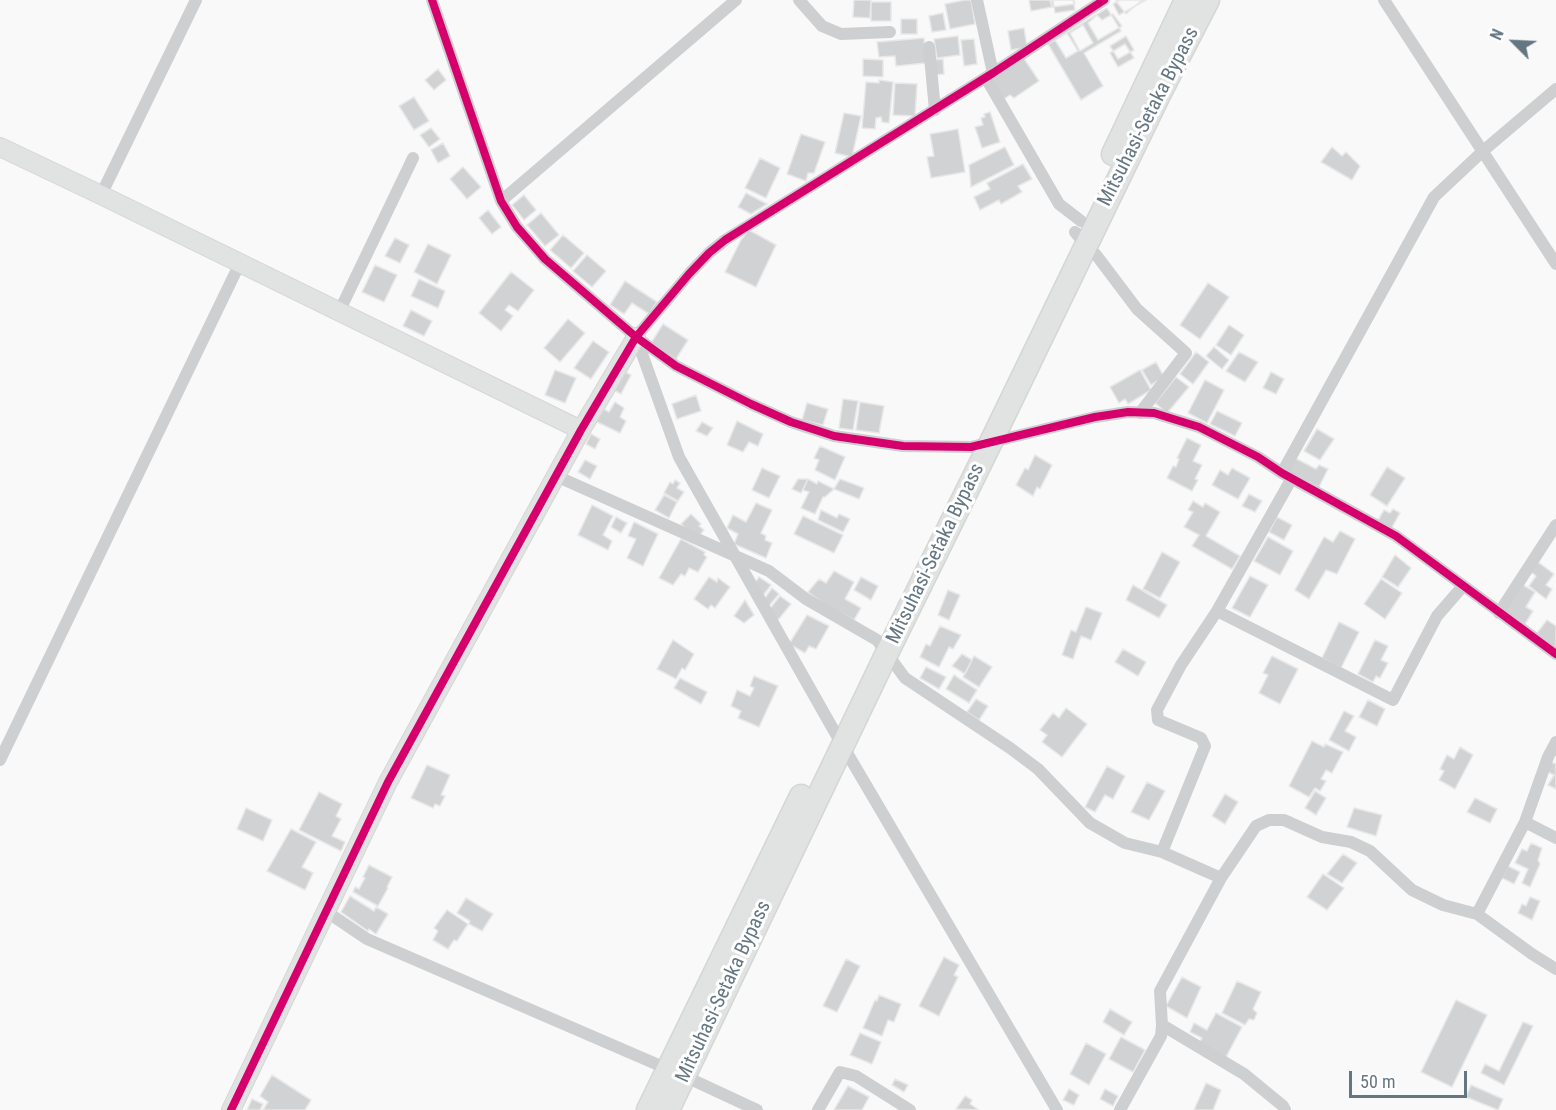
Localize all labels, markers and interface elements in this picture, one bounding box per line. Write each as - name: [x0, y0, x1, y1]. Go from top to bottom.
- north arrow: [1484, 12, 1544, 72]
- street label: Mitsuhasi-Setaka Bypass: [1093, 23, 1205, 211]
- text: N: [1486, 26, 1508, 43]
- street label: Mitsuhasi-Setaka Bypass: [882, 460, 990, 648]
- street label: Mitsuhasi-Setaka Bypass: [671, 897, 777, 1087]
- scale bar: [1352, 1059, 1470, 1097]
- text: 50 m: [1360, 1071, 1395, 1092]

